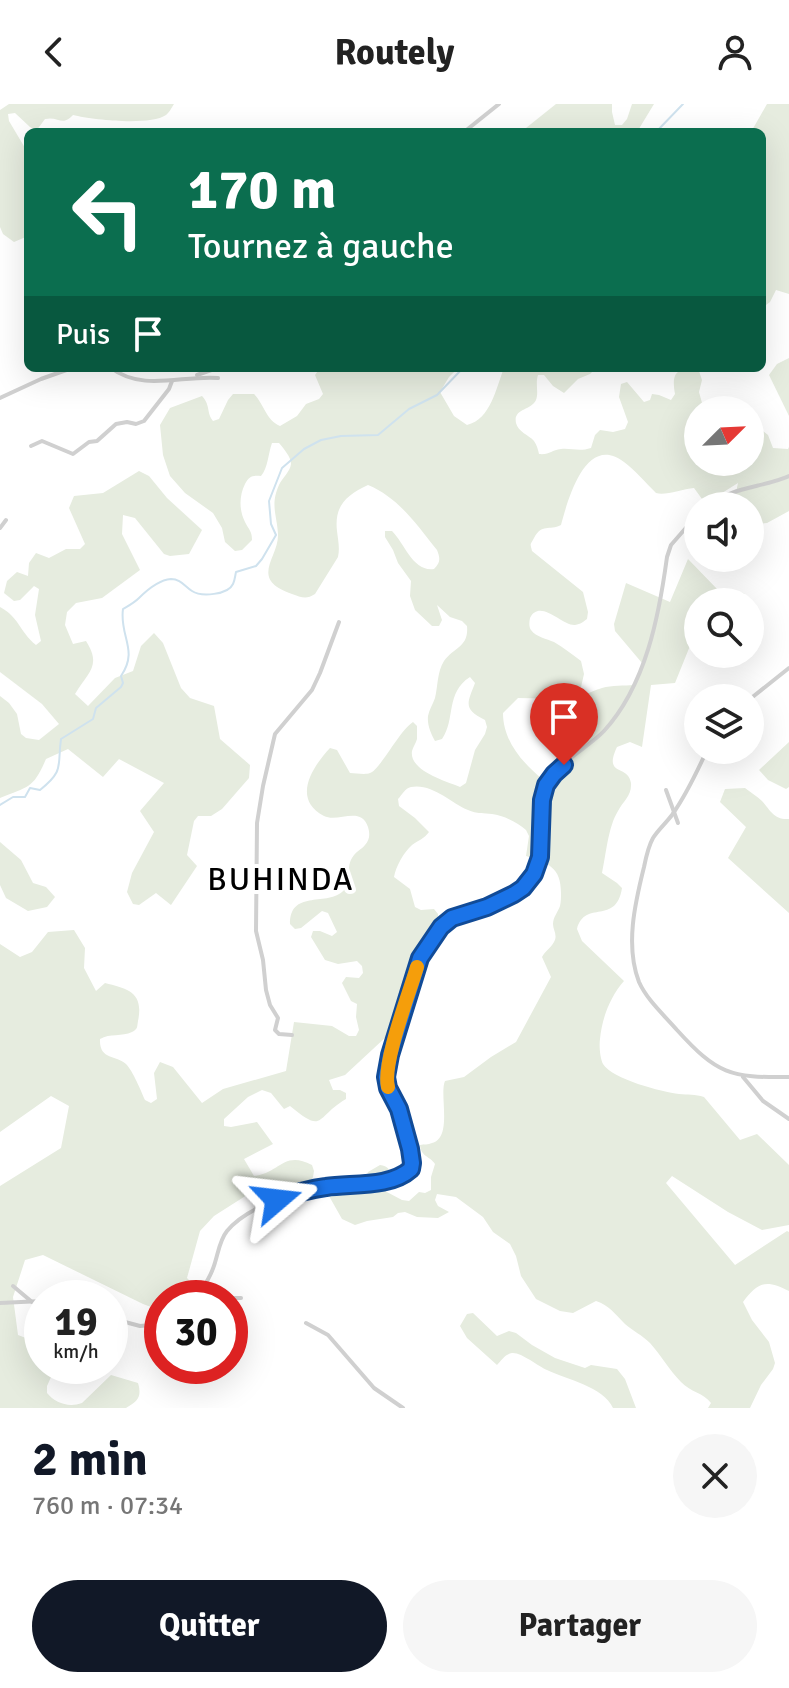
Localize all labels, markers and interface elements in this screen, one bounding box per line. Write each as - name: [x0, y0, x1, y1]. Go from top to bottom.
- icon: back: [32, 30, 76, 74]
- text: Routely: [335, 30, 454, 75]
- icon: person: [713, 30, 757, 74]
- text: 170 m: [188, 155, 336, 224]
- icon: left: [56, 160, 160, 264]
- text: Tournez à gauche: [188, 224, 454, 269]
- icon: arrive: [126, 312, 170, 356]
- text: Puis: [56, 316, 110, 353]
- north arrow: [684, 396, 764, 476]
- map controls: [684, 396, 764, 764]
- button: sound: [684, 492, 764, 572]
- button: search: [684, 588, 764, 668]
- pin: [530, 683, 598, 765]
- button: layers: [684, 684, 764, 764]
- icon: arrive: [542, 695, 586, 739]
- district label: BUHINDA: [207, 860, 355, 899]
- position arrow: [235, 1158, 319, 1242]
- speed limit sign: 30: [144, 1280, 248, 1384]
- text: 19: [54, 1297, 98, 1347]
- text: km/h: [53, 1339, 99, 1364]
- text: 2 min: [32, 1430, 148, 1489]
- button: close: [673, 1434, 757, 1518]
- text: 760 m · 07:34: [32, 1490, 183, 1522]
- button: Quitter: [32, 1580, 387, 1672]
- button: Partager: [403, 1580, 757, 1672]

